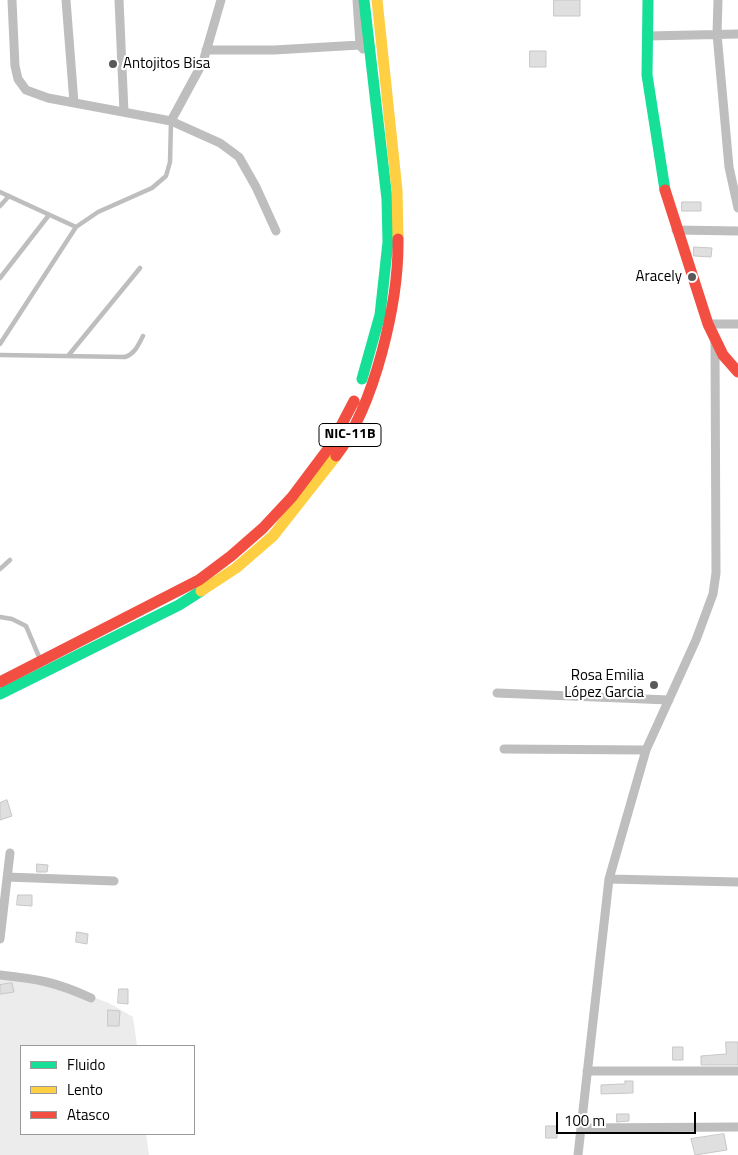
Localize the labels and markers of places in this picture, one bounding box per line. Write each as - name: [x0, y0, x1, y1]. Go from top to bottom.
- place label: Antojitos Bisa: [123, 55, 210, 73]
- marker: Antojitos Bisa: [107, 58, 119, 70]
- place label: Aracely: [636, 268, 682, 286]
- marker: Aracely: [686, 271, 698, 283]
- place label: Rosa Emilia López Garcia: [564, 667, 644, 702]
- marker: Rosa Emilia López Garcia: [648, 679, 660, 691]

